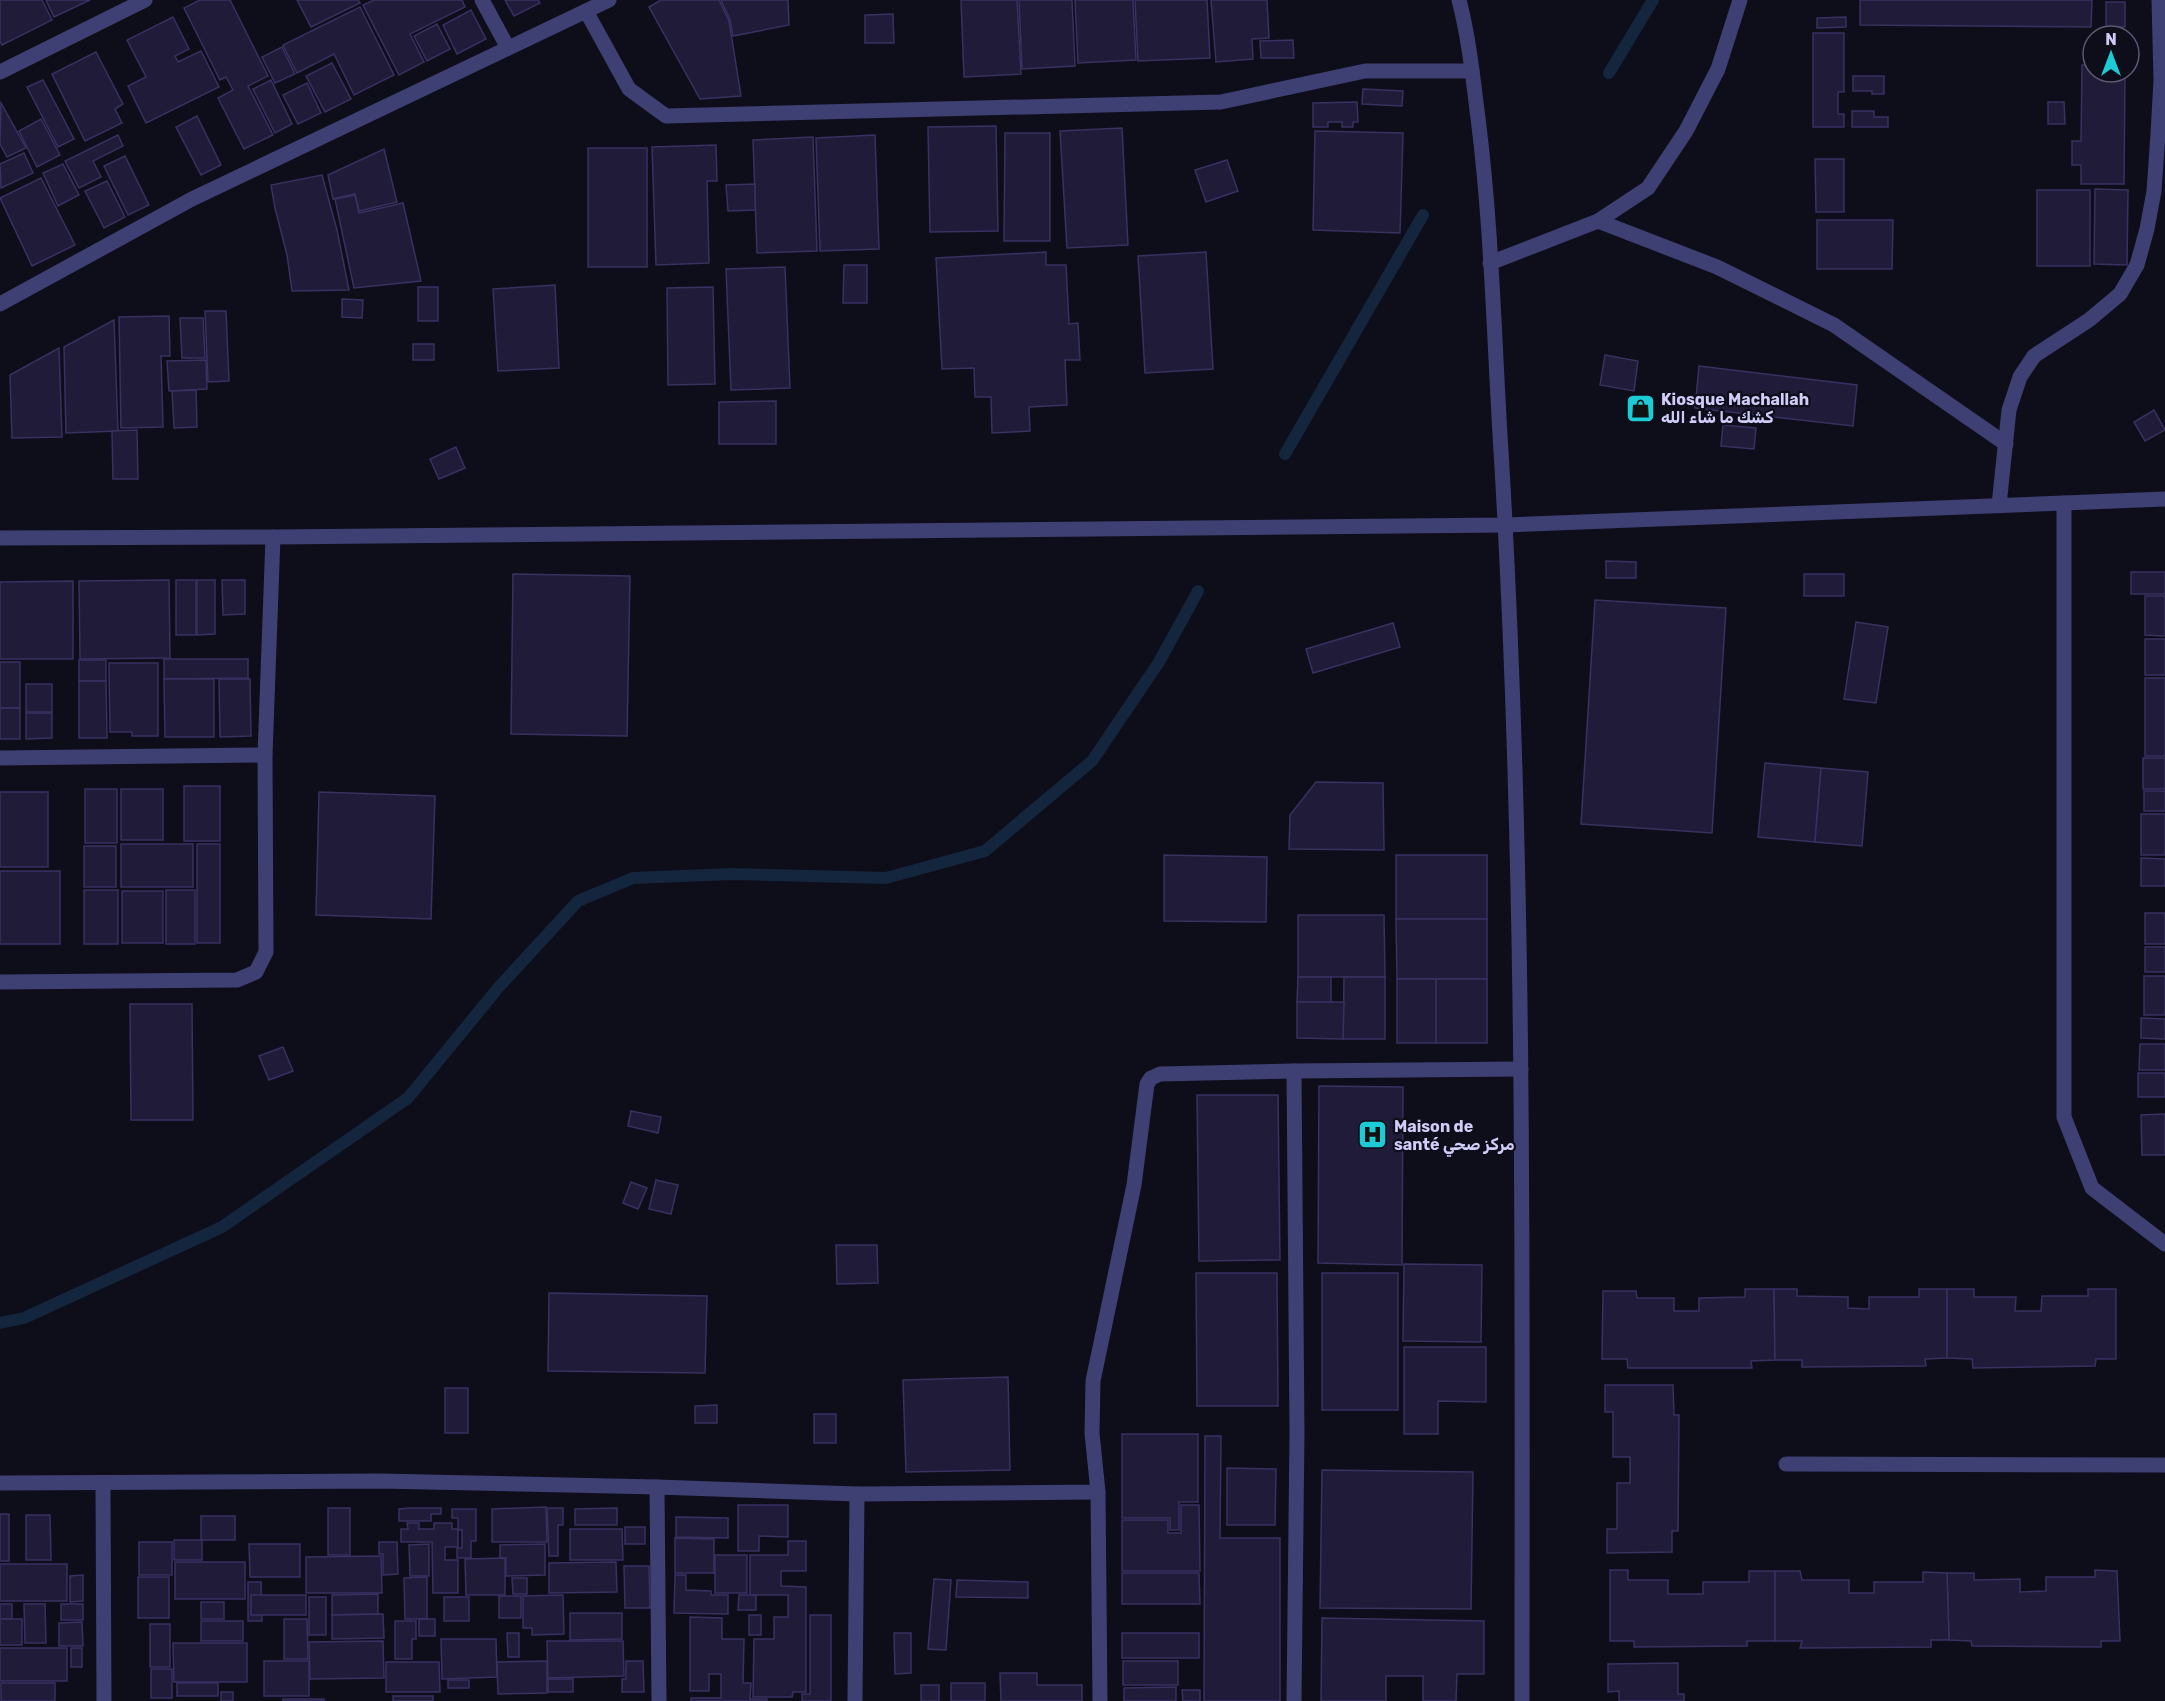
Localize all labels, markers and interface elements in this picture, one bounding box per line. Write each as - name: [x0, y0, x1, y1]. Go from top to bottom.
- north arrow: [2081, 24, 2141, 84]
- text: N: [2105, 30, 2117, 49]
- place label: Kiosque Machallah كشك ما شاء الله: [1661, 390, 1809, 427]
- shop icon: Kiosque Machallah كشك ما شاء الله: [1624, 392, 1656, 424]
- place label: Maison de santé مركز صحي: [1394, 1117, 1515, 1157]
- hospital icon: Maison de santé مركز صحي: [1357, 1119, 1389, 1151]

